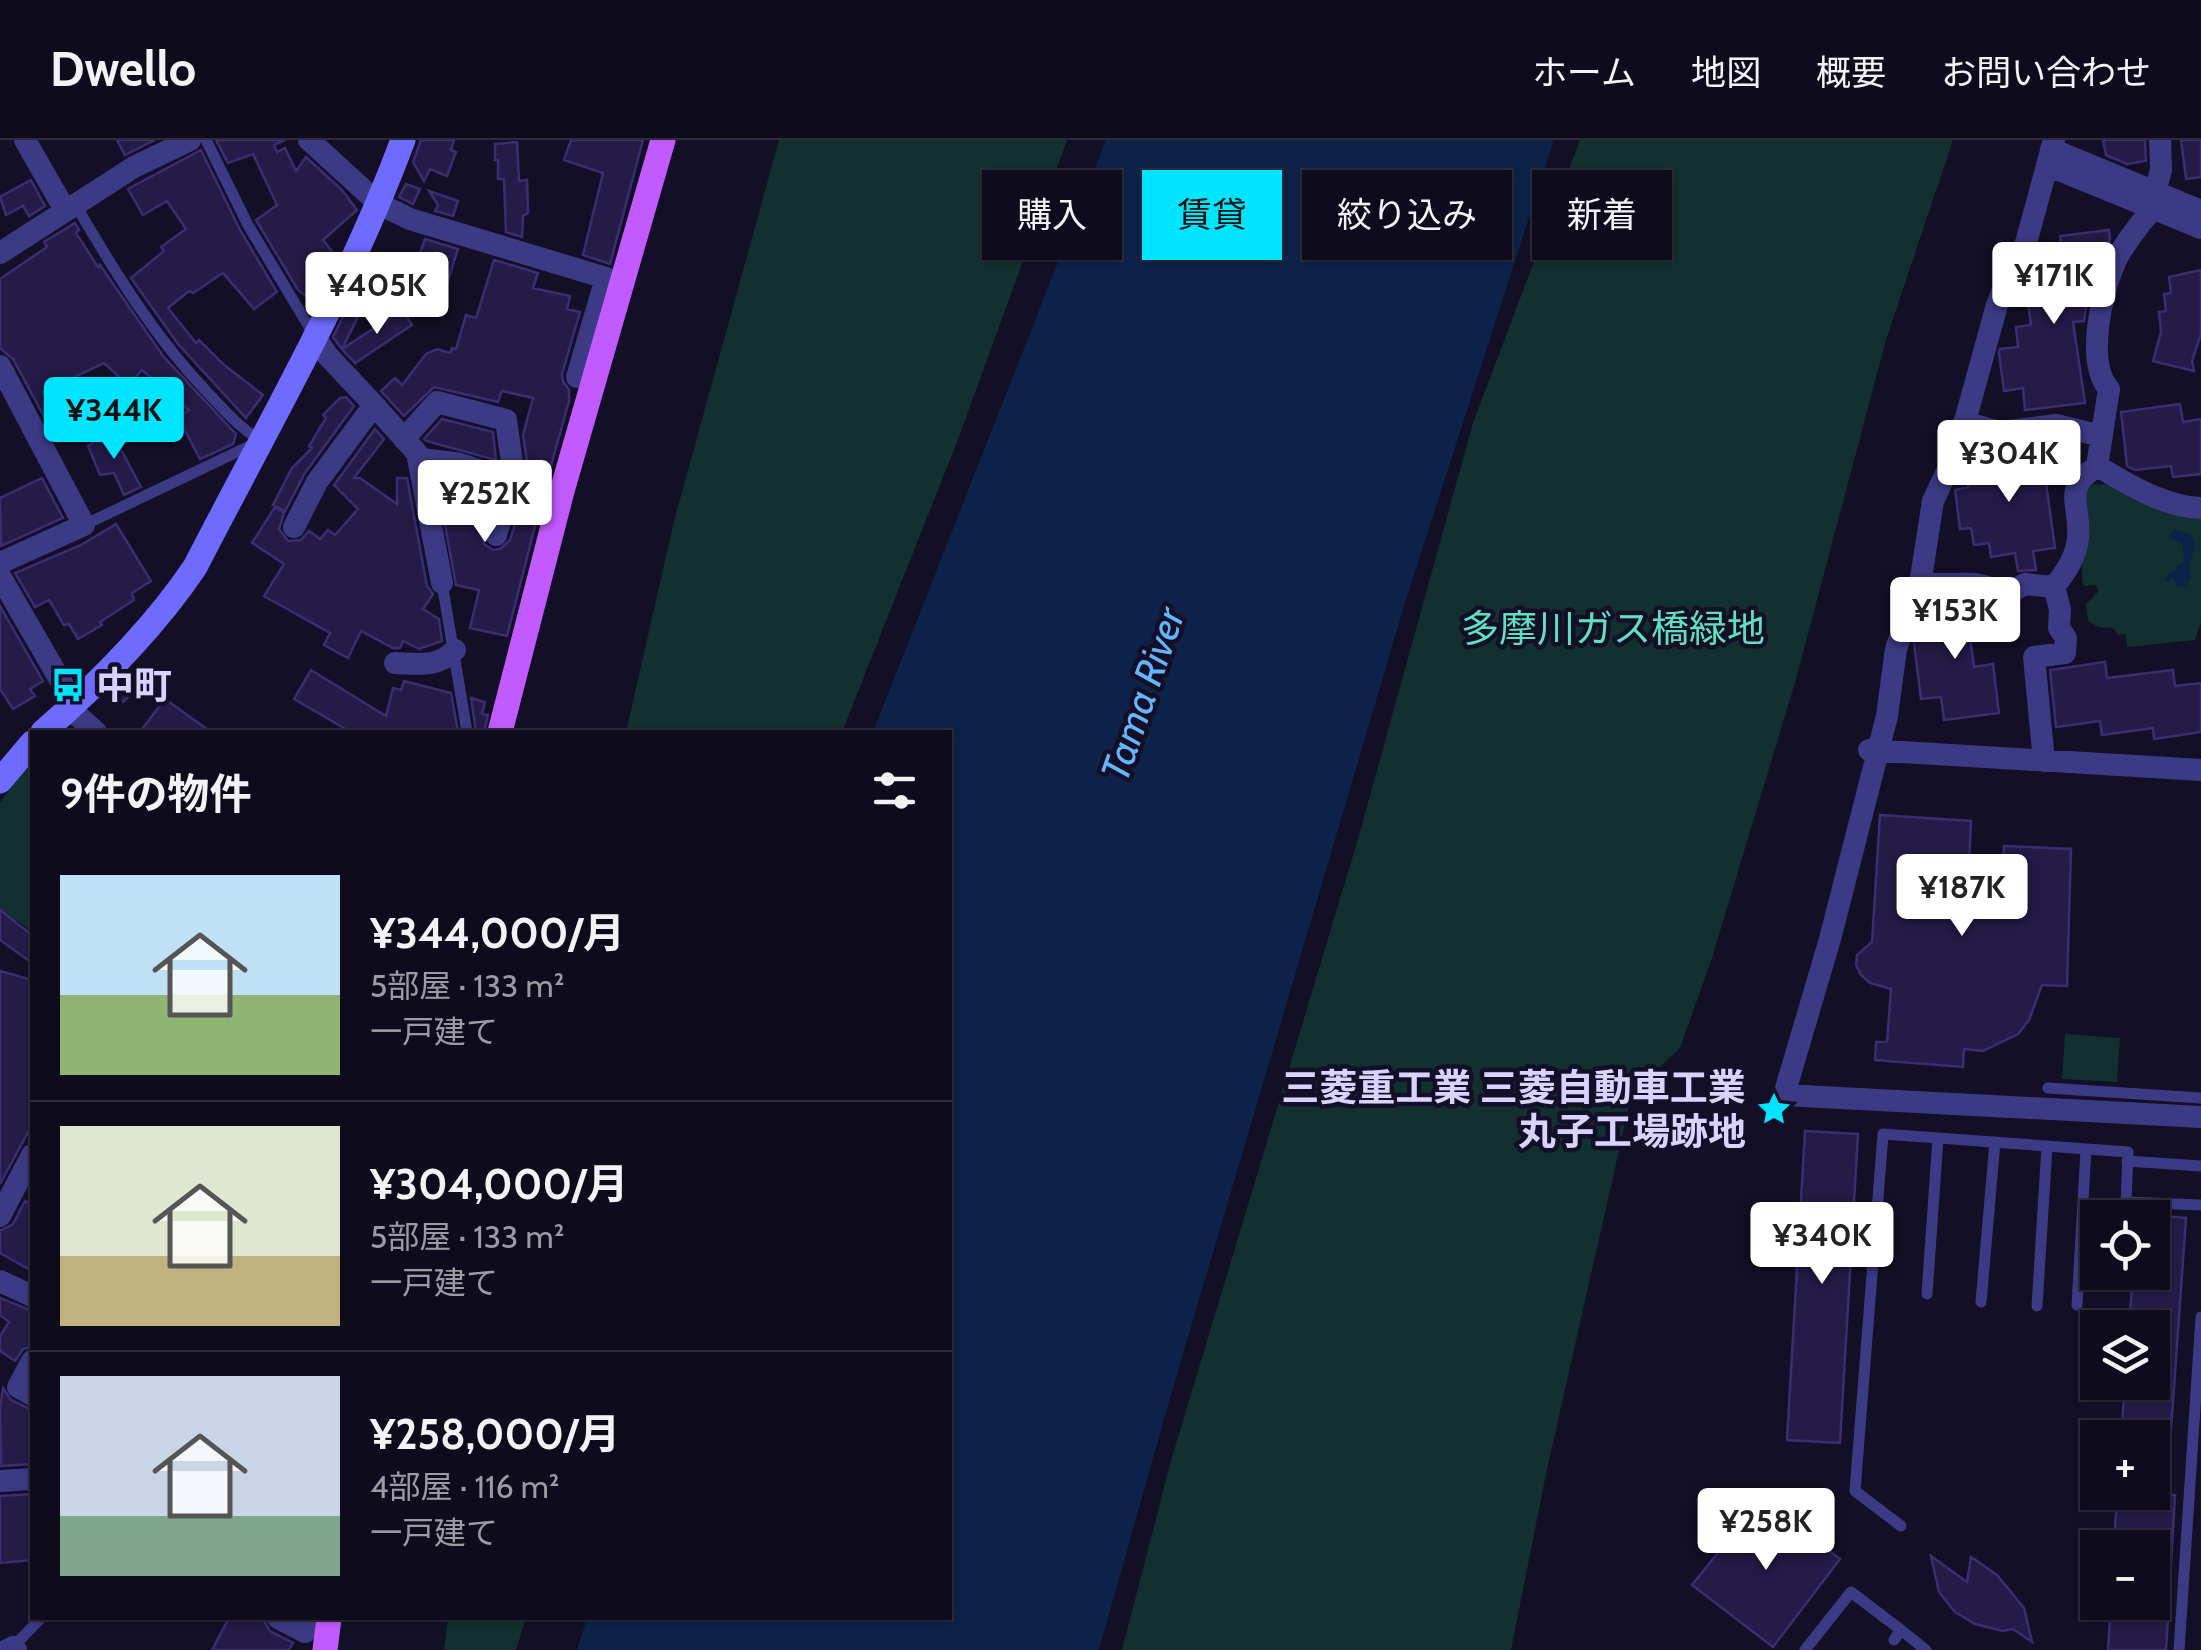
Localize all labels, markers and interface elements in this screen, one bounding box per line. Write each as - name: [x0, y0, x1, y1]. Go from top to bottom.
- text: Dwello: [50, 40, 196, 98]
- text: ホーム: [1532, 51, 1636, 94]
- text: 地図: [1691, 51, 1761, 94]
- text: 概要: [1816, 51, 1886, 94]
- text: お問い合わせ: [1941, 51, 2151, 94]
- chip: 購入: [982, 170, 1122, 260]
- chip: 賃貸: [1142, 170, 1282, 260]
- chip: 絞り込み: [1302, 170, 1512, 260]
- chip: 新着: [1532, 170, 1672, 260]
- pin: ¥171K: [1984, 242, 2124, 327]
- pin: ¥405K: [307, 252, 447, 337]
- text: ¥171K: [2014, 255, 2094, 294]
- text: ¥405K: [327, 265, 427, 304]
- pin: ¥344K: [44, 377, 184, 462]
- text: ¥344K: [66, 390, 162, 429]
- pin: ¥304K: [1939, 420, 2079, 505]
- text: ¥304K: [1959, 433, 2059, 472]
- pin: ¥252K: [415, 460, 555, 545]
- text: ¥252K: [440, 473, 530, 512]
- pin: ¥153K: [1885, 577, 2025, 662]
- text: ¥153K: [1912, 590, 1998, 629]
- water label: Tama River: [1090, 599, 1195, 787]
- park label: 多摩川ガス橋緑地: [1461, 605, 1765, 652]
- place label: 中町: [96, 662, 172, 709]
- bus stop icon: 中町: [49, 666, 87, 704]
- icon: filters: [867, 763, 922, 818]
- text: 9件の物件: [60, 768, 252, 820]
- pin: ¥187K: [1892, 854, 2032, 939]
- text: ¥187K: [1919, 867, 2005, 906]
- text: ¥344,000/月: [370, 907, 625, 959]
- icon: home: [140, 915, 260, 1035]
- text: 5部屋 · 133 m²: [370, 966, 564, 1005]
- text: 一戸建て: [370, 1012, 498, 1051]
- place label: 三菱重工業 三菱自動車工業 丸子工場跡地: [1281, 1064, 1746, 1155]
- place icon: 三菱重工業 三菱自動車工業 丸子工場跡地: [1755, 1090, 1793, 1128]
- text: ¥304,000/月: [370, 1158, 629, 1210]
- icon: home: [140, 1166, 260, 1286]
- map controls: [2080, 1200, 2170, 1620]
- button: locate: [2080, 1200, 2170, 1290]
- pin: ¥340K: [1752, 1202, 1892, 1287]
- text: ¥340K: [1772, 1215, 1872, 1254]
- text: 5部屋 · 133 m²: [370, 1217, 564, 1256]
- text: 一戸建て: [370, 1263, 498, 1302]
- button: layers: [2080, 1310, 2170, 1400]
- text: ¥258,000/月: [370, 1408, 620, 1460]
- icon: home: [140, 1416, 260, 1536]
- button: +: [2080, 1420, 2170, 1510]
- text: 4部屋 · 116 m²: [370, 1467, 559, 1506]
- pin: ¥258K: [1696, 1488, 1836, 1573]
- text: ¥258K: [1720, 1501, 1812, 1540]
- text: 一戸建て: [370, 1513, 498, 1552]
- button: −: [2080, 1530, 2170, 1620]

